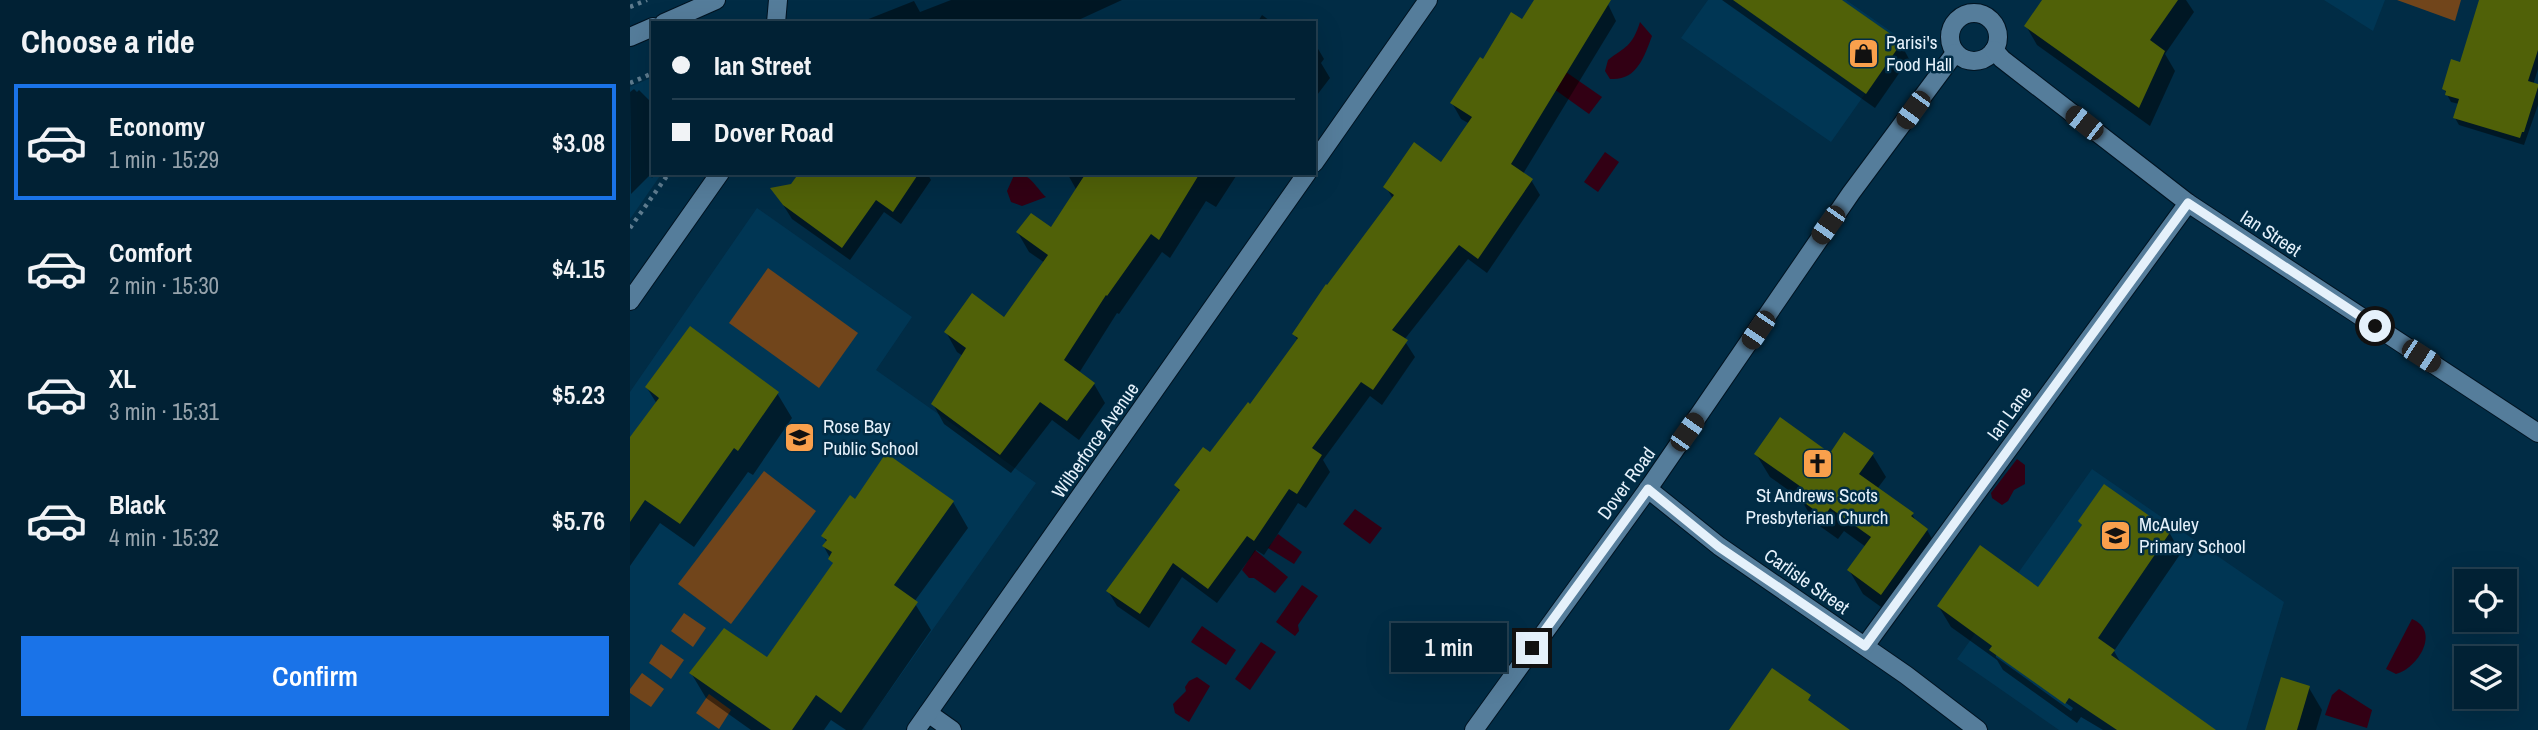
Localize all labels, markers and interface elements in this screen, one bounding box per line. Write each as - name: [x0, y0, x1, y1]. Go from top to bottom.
- text: Choose a ride: [21, 20, 195, 63]
- place label: Parisi's Food Hall: [1886, 29, 1952, 77]
- shop icon: Parisi's Food Hall: [1846, 36, 1880, 70]
- text: Ian Street: [714, 48, 811, 83]
- car: [1893, 87, 1934, 133]
- car: [2061, 102, 2108, 144]
- text: Economy: [109, 109, 205, 144]
- icon: car: [25, 111, 88, 174]
- text: Dover Road: [714, 115, 834, 150]
- text: $3.08: [552, 125, 605, 160]
- text: 1 min · 15:29: [109, 144, 219, 175]
- car: [1808, 202, 1849, 248]
- street label: Ian Street: [2236, 204, 2307, 263]
- text: Comfort: [109, 235, 192, 270]
- icon: car: [25, 237, 88, 300]
- text: $4.15: [552, 251, 605, 286]
- text: 2 min · 15:30: [109, 270, 219, 301]
- car: [1738, 307, 1779, 353]
- route start: [2359, 310, 2391, 342]
- car: [2398, 336, 2445, 376]
- text: XL: [109, 361, 136, 396]
- icon: car: [25, 363, 88, 426]
- text: $5.23: [552, 377, 605, 412]
- street label: Wilberforce Avenue: [1045, 377, 1145, 503]
- street label: Ian Lane: [1981, 381, 2037, 445]
- text: 3 min · 15:31: [109, 396, 219, 427]
- car: [1667, 409, 1708, 455]
- place label: Rose Bay Public School: [823, 413, 918, 461]
- school or university icon: Rose Bay Public School: [783, 420, 817, 454]
- street label: Dover Road: [1591, 442, 1661, 524]
- church icon: St Andrews Scots Presbyterian Church: [1800, 447, 1834, 481]
- place label: St Andrews Scots Presbyterian Church: [1746, 482, 1888, 530]
- text: Black: [109, 487, 166, 522]
- icon: car: [25, 489, 88, 552]
- text: $5.76: [552, 503, 605, 538]
- place label: McAuley Primary School: [2139, 511, 2246, 559]
- school or university icon: McAuley Primary School: [2099, 518, 2133, 552]
- text: 4 min · 15:32: [109, 522, 219, 553]
- street label: Carlisle Street: [1759, 542, 1855, 620]
- map controls: [2454, 569, 2517, 709]
- button: locate: [2454, 569, 2517, 632]
- callout: 1 min: [1392, 624, 1508, 672]
- text: 1 min: [1425, 632, 1473, 663]
- route end: [1516, 632, 1548, 664]
- button: Confirm: [21, 636, 609, 716]
- button: layers: [2454, 646, 2517, 709]

